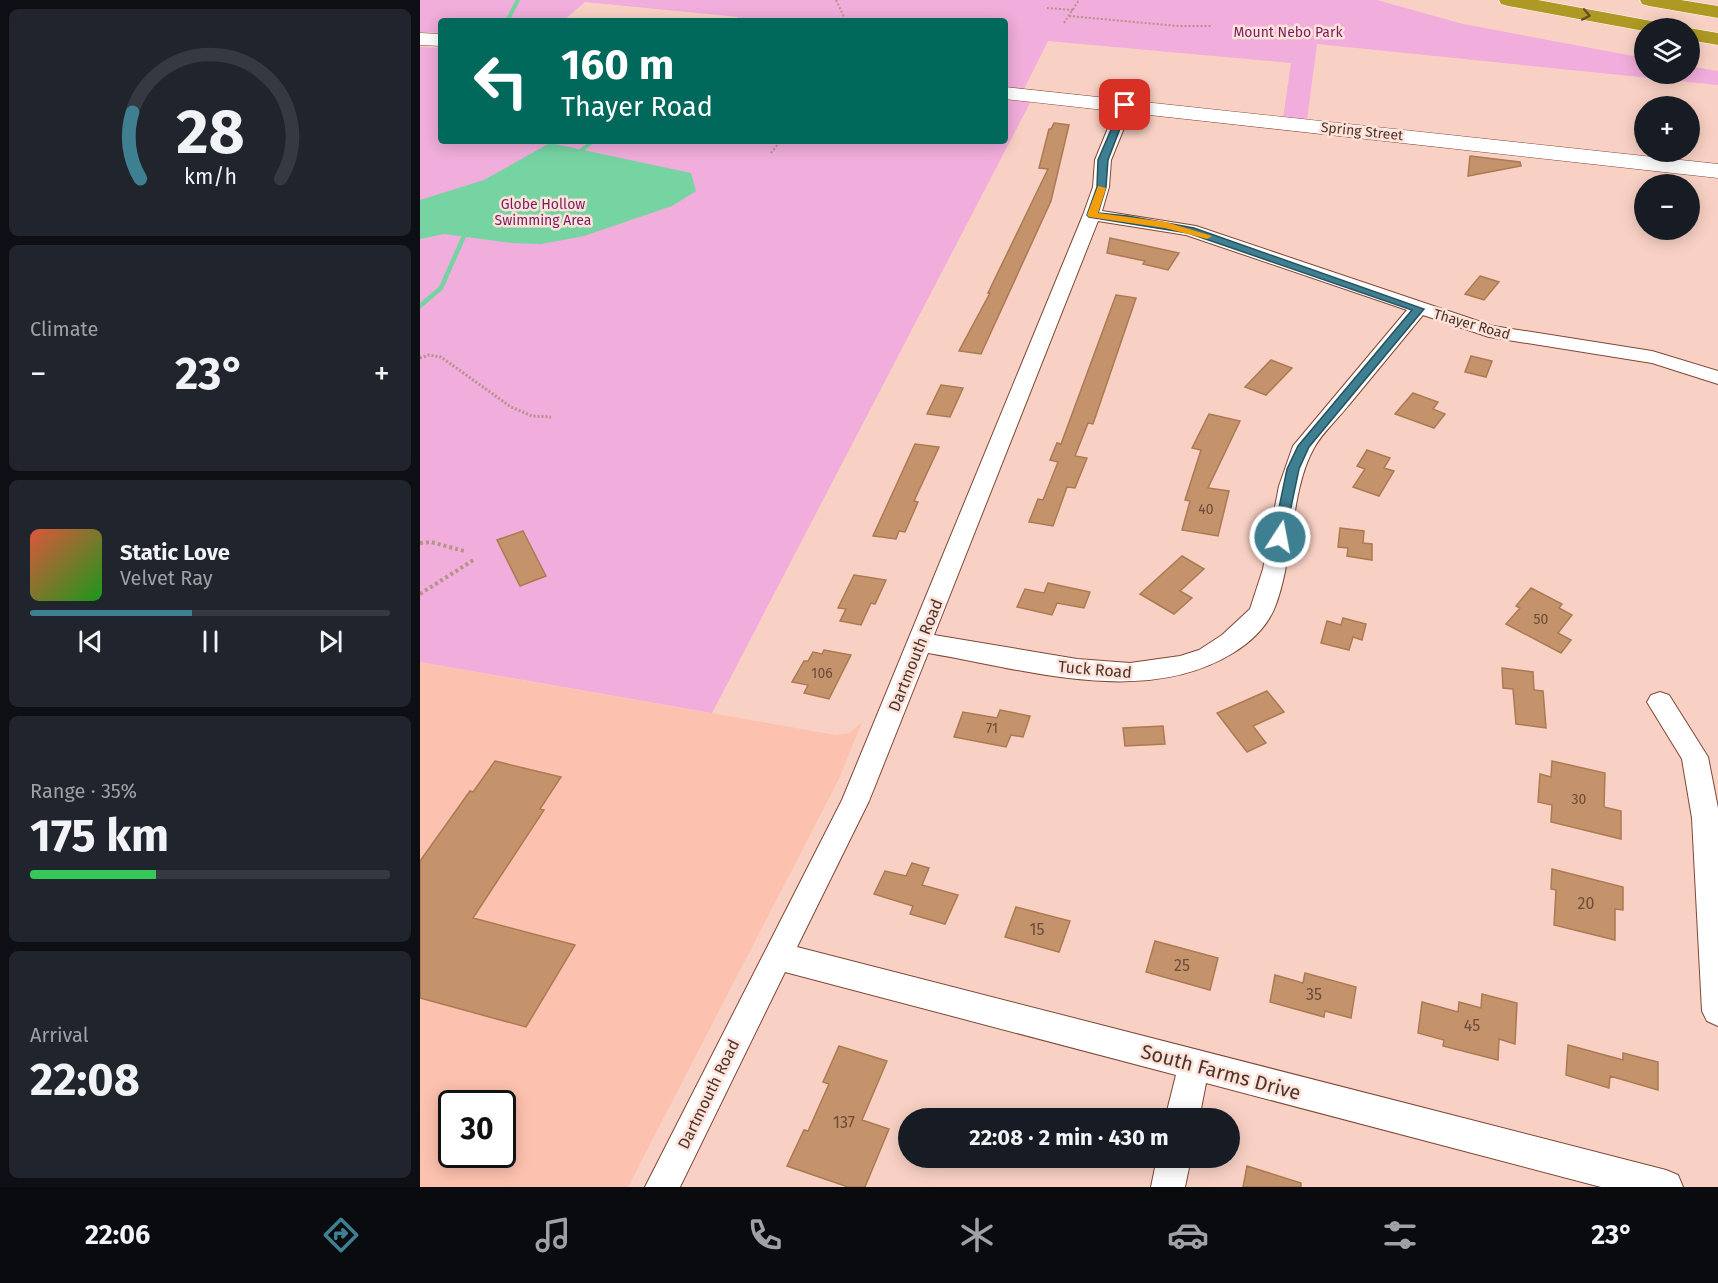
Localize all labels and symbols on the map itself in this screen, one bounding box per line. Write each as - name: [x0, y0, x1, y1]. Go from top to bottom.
- one-way arrow: [1581, 8, 1591, 21]
- park label: Mount Nebo Park: [1233, 24, 1343, 41]
- pin: [1099, 79, 1150, 130]
- street label: Spring Street: [1320, 119, 1405, 144]
- park label: Globe Hollow Swimming Area: [495, 196, 591, 229]
- street label: Thayer Road: [1432, 305, 1512, 344]
- house number: 40: [1198, 501, 1214, 518]
- position arrow: [1248, 505, 1312, 569]
- street label: Dartmouth Road: [884, 596, 947, 714]
- house number: 50: [1534, 611, 1549, 628]
- street label: Tuck Road: [1057, 657, 1133, 682]
- house number: 106: [811, 665, 833, 682]
- house number: 71: [986, 720, 998, 737]
- house number: 30: [1572, 791, 1587, 808]
- house number: 20: [1578, 894, 1594, 913]
- house number: 15: [1030, 920, 1044, 939]
- house number: 25: [1174, 956, 1190, 975]
- house number: 35: [1306, 985, 1322, 1004]
- house number: 45: [1464, 1016, 1480, 1035]
- street label: Dartmouth Road: [674, 1036, 743, 1152]
- street label: South Farms Drive: [1139, 1039, 1303, 1105]
- speed limit sign: 30: [438, 1090, 516, 1168]
- house number: 137: [833, 1113, 855, 1132]

